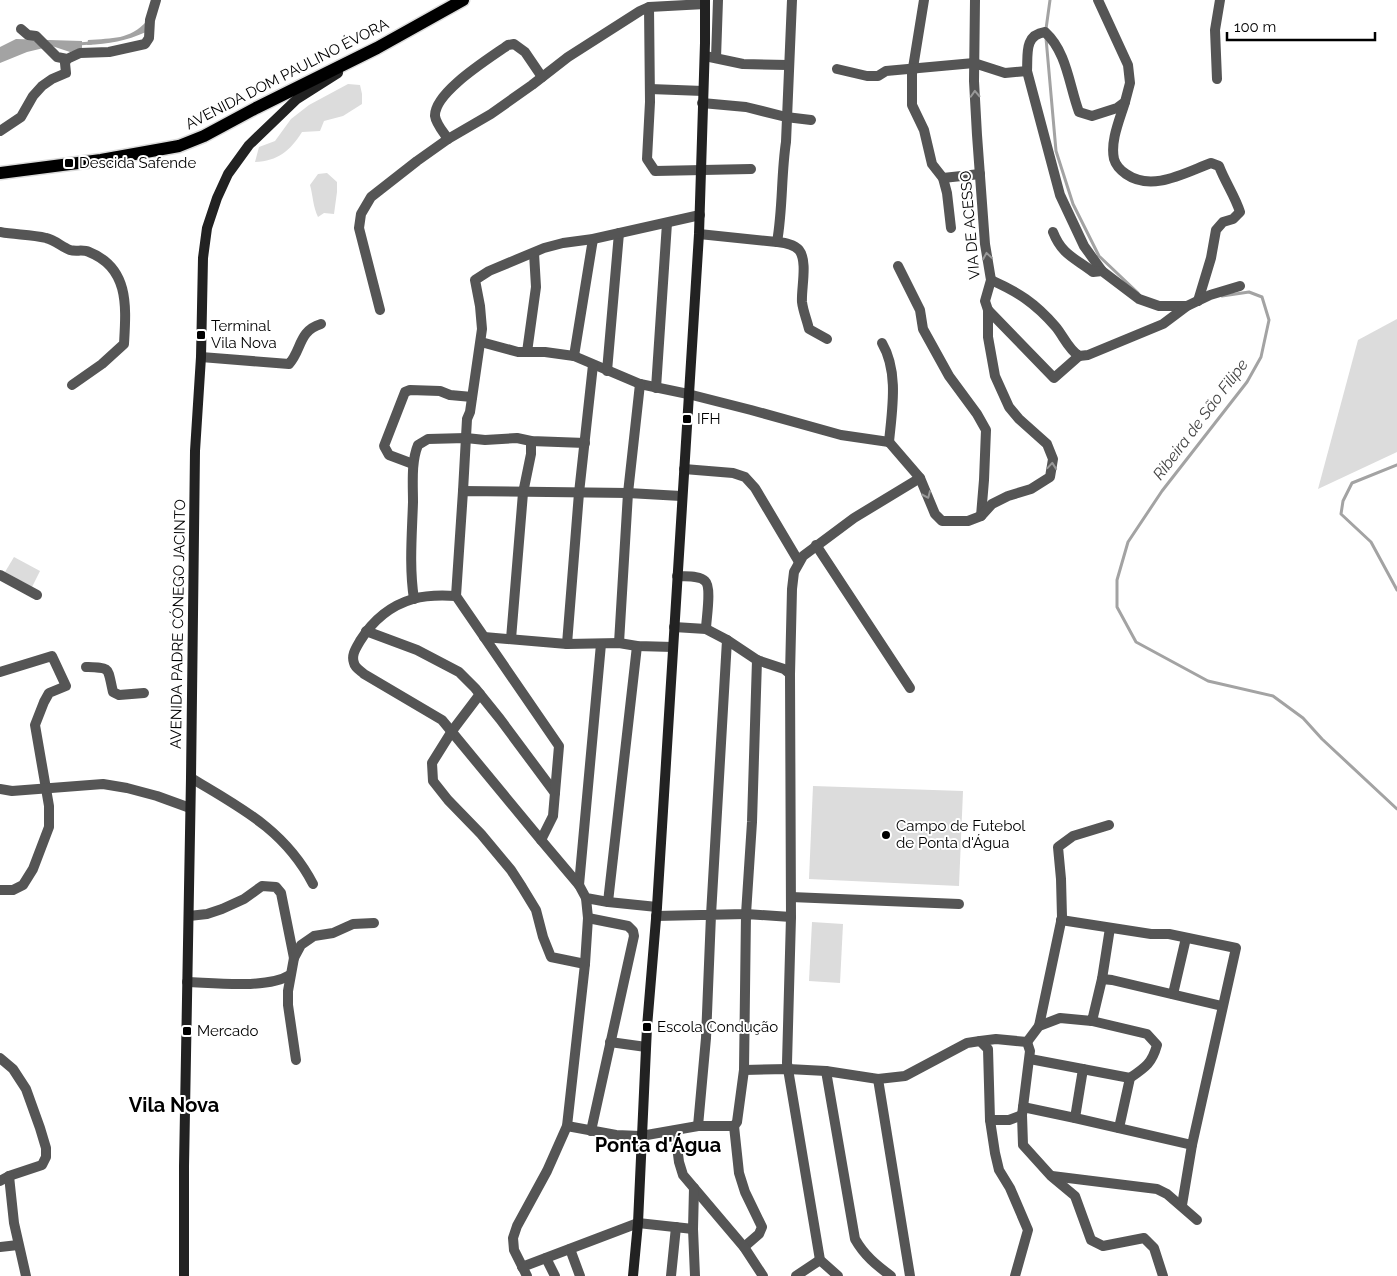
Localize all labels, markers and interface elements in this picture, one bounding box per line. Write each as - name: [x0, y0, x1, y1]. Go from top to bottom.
- scale bar: [1227, 10, 1374, 42]
- street label: AVENIDA DOM PAULINO ÉVORA: [182, 15, 392, 133]
- text: 100 m: [1234, 18, 1276, 36]
- one-way arrow: [969, 90, 980, 98]
- place label: Descida Safende: [79, 154, 196, 172]
- marker: Descida Safende: [63, 157, 75, 169]
- street label: VIA DE ACESSO: [956, 170, 984, 280]
- one-way arrow: [983, 252, 993, 261]
- place label: Terminal Vila Nova: [211, 317, 277, 352]
- marker: Terminal Vila Nova: [195, 329, 207, 341]
- water label: Ribeira de São Filipe: [1149, 355, 1252, 483]
- place label: IFH: [697, 410, 721, 428]
- marker: IFH: [681, 413, 693, 425]
- one-way arrow: [1046, 462, 1057, 470]
- one-way arrow: [921, 490, 932, 499]
- street label: AVENIDA PADRE CÓNEGO JACINTO: [167, 499, 189, 749]
- place label: Campo de Futebol de Ponta d'Água: [896, 817, 1026, 852]
- marker: Campo de Futebol de Ponta d'Água: [880, 829, 892, 841]
- place label: Escola Condução: [657, 1018, 778, 1036]
- marker: Escola Condução: [641, 1021, 653, 1033]
- place label: Mercado: [197, 1022, 259, 1040]
- marker: Mercado: [181, 1025, 193, 1037]
- district label: Vila Nova: [129, 1093, 219, 1117]
- district label: Ponta d'Água: [595, 1133, 721, 1157]

